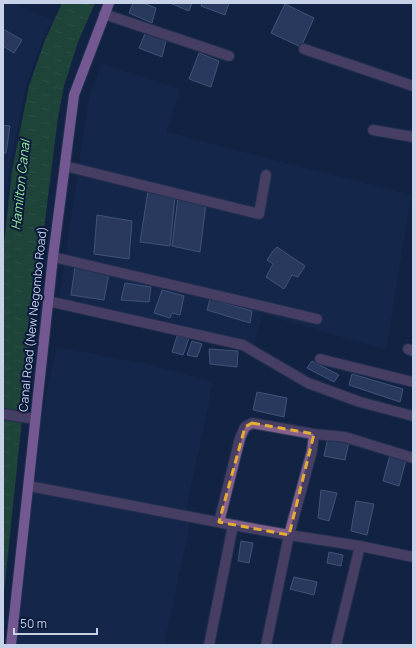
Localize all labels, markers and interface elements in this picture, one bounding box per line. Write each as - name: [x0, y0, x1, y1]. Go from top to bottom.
- water label: Hamilton Canal: [6, 137, 34, 231]
- street label: Canal Road (New Negombo Road): [14, 225, 51, 413]
- scale bar: [14, 610, 97, 636]
- text: 50 m: [20, 615, 47, 632]

